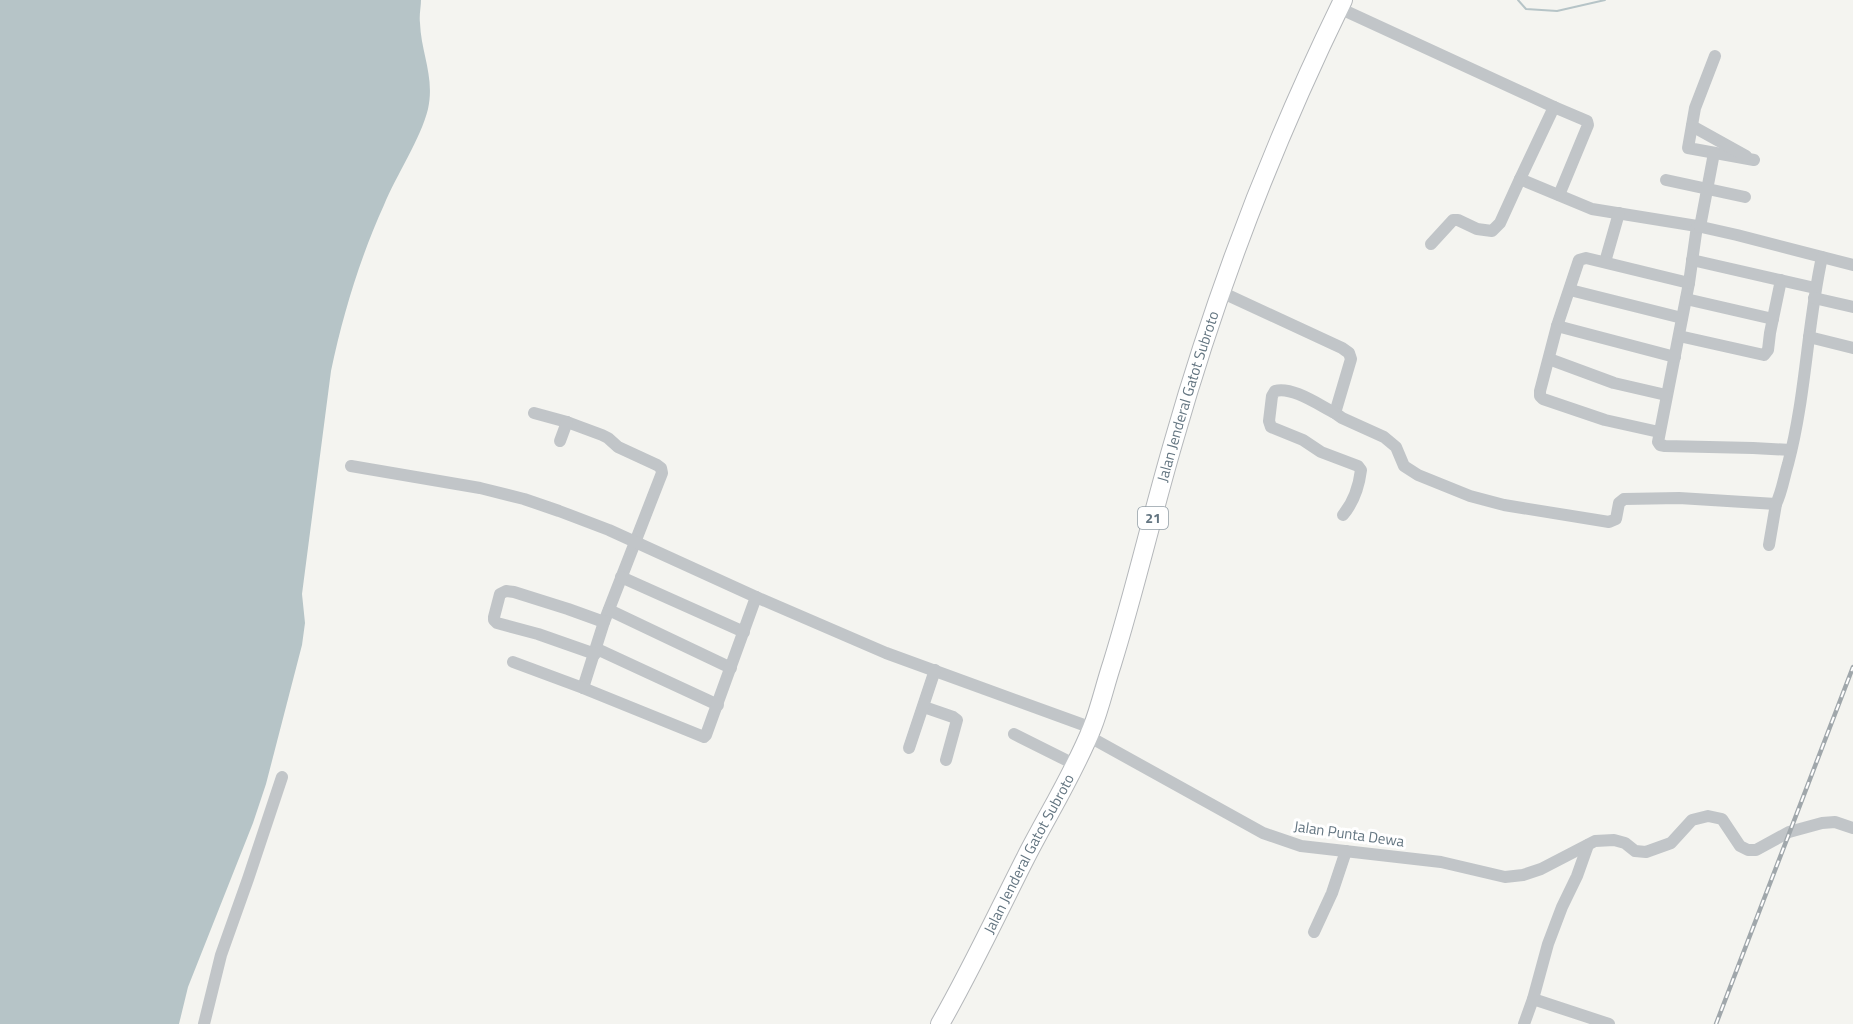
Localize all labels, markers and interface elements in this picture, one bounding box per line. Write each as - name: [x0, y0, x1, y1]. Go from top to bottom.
- street label: Jalan Jenderal Gatot Subroto: [1151, 308, 1225, 485]
- road number: 21: [1138, 507, 1168, 529]
- street label: Jalan Jenderal Gatot Subroto: [977, 769, 1080, 938]
- street label: Jalan Punta Dewa: [1292, 814, 1406, 853]

